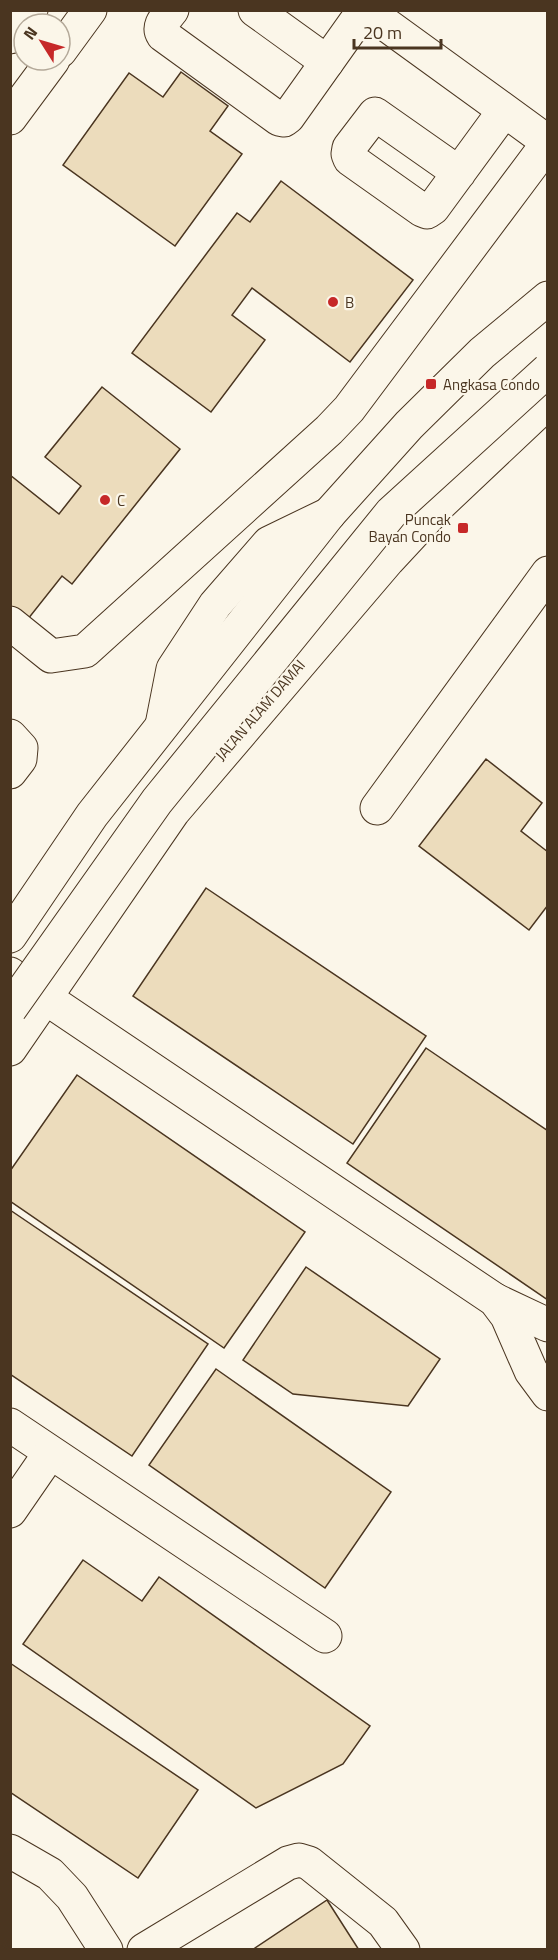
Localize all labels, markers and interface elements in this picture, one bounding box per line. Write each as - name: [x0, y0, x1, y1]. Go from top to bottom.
- north arrow: [12, 12, 72, 72]
- scale bar: [354, 12, 441, 50]
- text: 20 m: [363, 19, 402, 46]
- text: N: [17, 21, 43, 45]
- place label: B: [345, 291, 354, 314]
- marker: B: [326, 295, 340, 309]
- place label: Angkasa Condo: [443, 373, 540, 396]
- marker: Angkasa Condo: [424, 377, 438, 391]
- place label: C: [117, 489, 125, 512]
- marker: C: [98, 493, 112, 507]
- place label: Puncak Bayan Condo: [368, 508, 451, 548]
- marker: Puncak Bayan Condo: [456, 521, 470, 535]
- street label: JALAN ALAM DAMAI: [210, 654, 310, 766]

